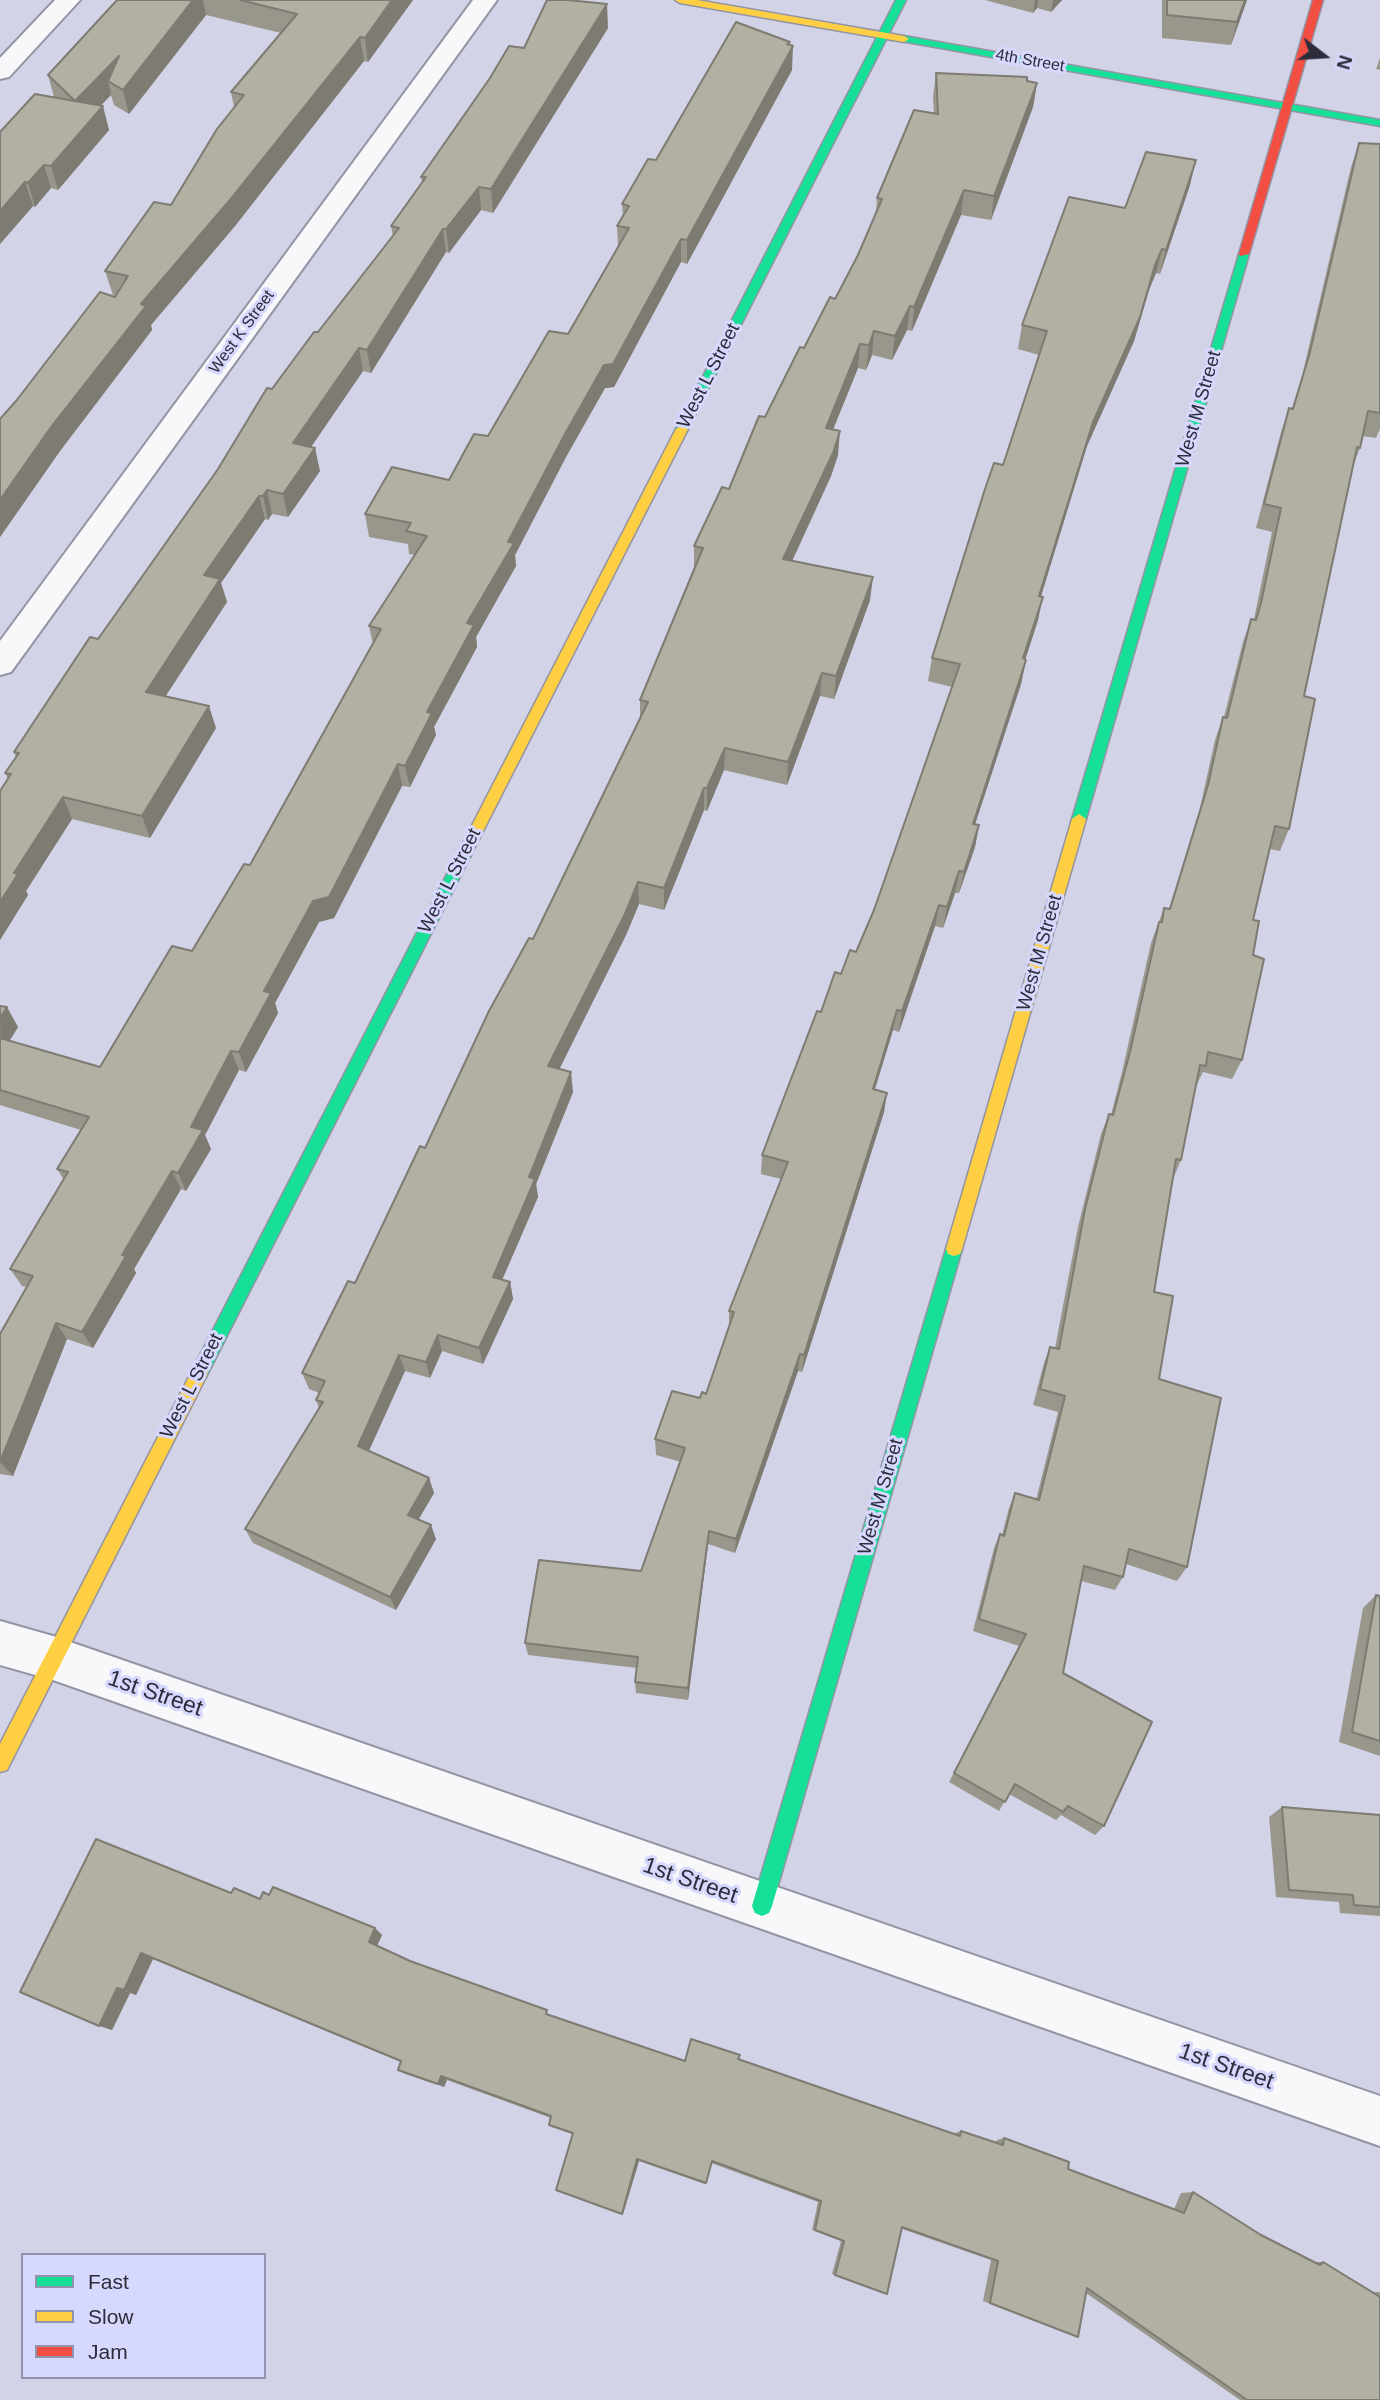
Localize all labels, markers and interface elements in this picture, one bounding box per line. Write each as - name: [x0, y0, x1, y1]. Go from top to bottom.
- north arrow: [1289, 21, 1359, 91]
- street label: 4th Street: [994, 46, 1066, 76]
- text: N: [1333, 53, 1357, 72]
- street label: West K Street: [205, 287, 279, 377]
- street label: West L Street: [673, 320, 745, 432]
- street label: West M Street: [1172, 348, 1226, 470]
- street label: West L Street: [414, 825, 486, 937]
- street label: West M Street: [1013, 892, 1067, 1014]
- street label: West L Street: [156, 1330, 228, 1442]
- street label: West M Street: [854, 1436, 908, 1558]
- street label: 1st Street: [104, 1665, 206, 1723]
- street label: 1st Street: [639, 1852, 741, 1910]
- street label: 1st Street: [1175, 2038, 1277, 2096]
- legend: [21, 2253, 266, 2379]
- text: Fast: [88, 2270, 129, 2293]
- text: Slow: [88, 2305, 134, 2328]
- text: Jam: [88, 2340, 128, 2363]

